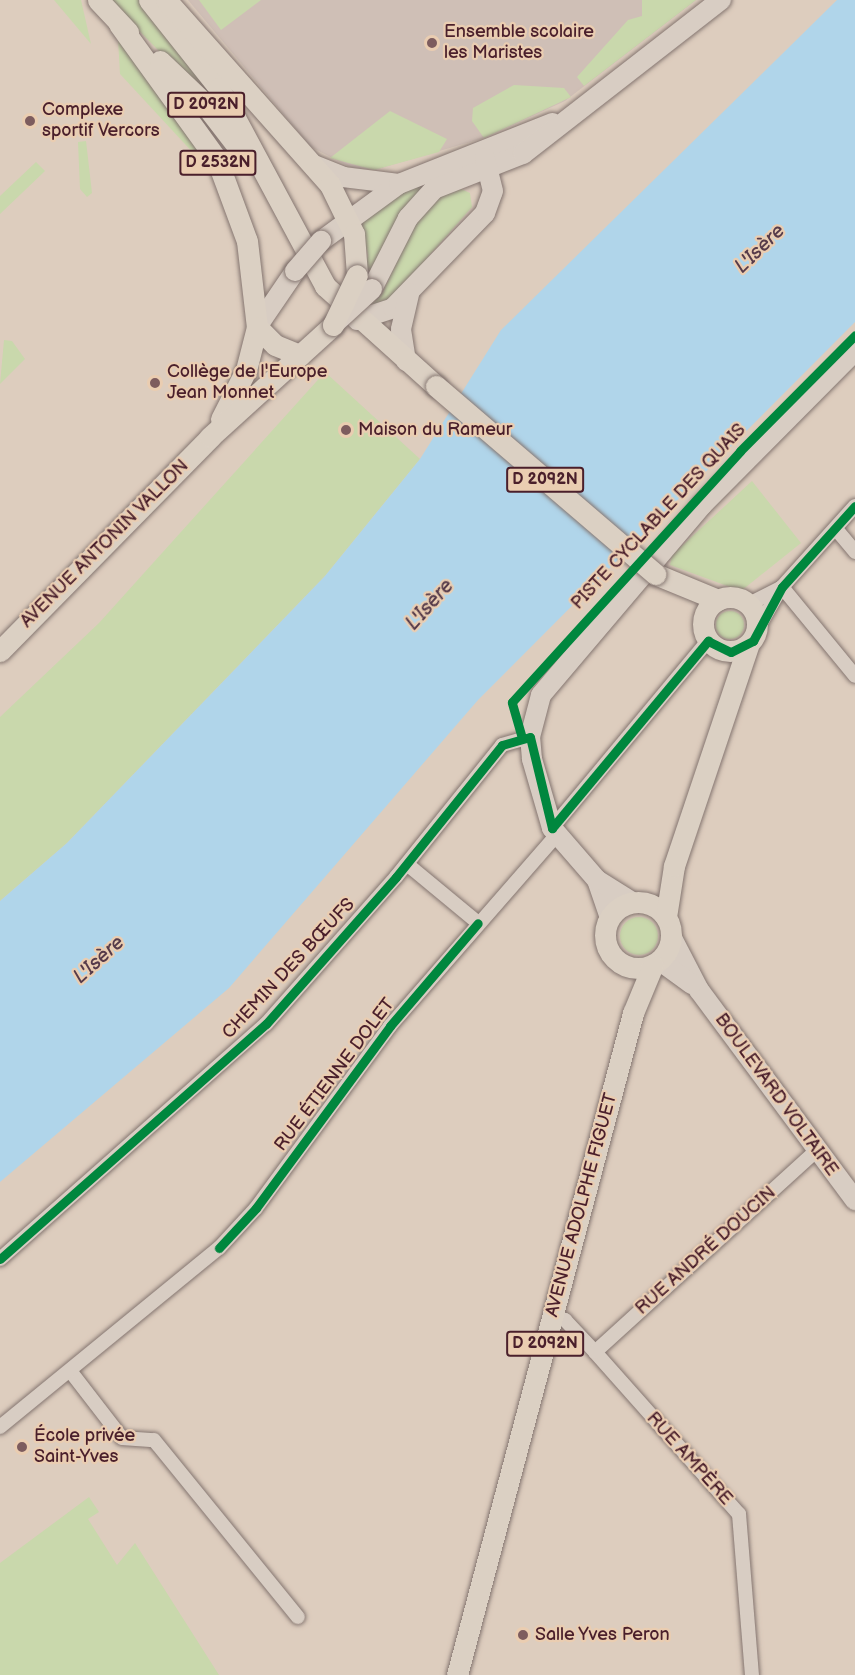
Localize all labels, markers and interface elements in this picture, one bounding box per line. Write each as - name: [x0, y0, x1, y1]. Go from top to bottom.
- place label: Ensemble scolaire les Maristes: [444, 22, 594, 64]
- marker: Ensemble scolaire les Maristes: [425, 36, 439, 50]
- road number: D 2092N: [167, 92, 245, 118]
- place label: Complexe sportif Vercors: [42, 100, 160, 142]
- marker: Complexe sportif Vercors: [23, 114, 37, 128]
- road number: D 2532N: [179, 150, 257, 176]
- water label: L'Isère: [730, 219, 790, 279]
- place label: Collège de l'Europe Jean Monnet: [167, 362, 327, 404]
- marker: Collège de l'Europe Jean Monnet: [148, 376, 162, 390]
- place label: Maison du Rameur: [358, 419, 512, 441]
- street label: PISTE CYCLABLE DES QUAIS: [567, 420, 751, 614]
- marker: Maison du Rameur: [339, 423, 353, 437]
- street label: AVENUE ANTONIN VALLON: [16, 455, 194, 633]
- road number: D 2092N: [506, 467, 584, 493]
- water label: L'Isère: [401, 575, 459, 635]
- street label: CHEMIN DES BŒUFS: [218, 894, 360, 1044]
- water label: L'Isère: [69, 931, 129, 989]
- street label: RUE ÉTIENNE DOLET: [270, 994, 400, 1156]
- street label: BOULEVARD VOLTAIRE: [710, 1009, 842, 1181]
- street label: AVENUE ADOLPHE FIGUET: [542, 1091, 622, 1319]
- street label: RUE ANDRÉ DOUCIN: [631, 1182, 781, 1320]
- road number: D 2092N: [506, 1331, 584, 1357]
- street label: RUE AMPÈRE: [642, 1408, 736, 1510]
- place label: École privée Saint-Yves: [34, 1426, 135, 1468]
- marker: École privée Saint-Yves: [15, 1440, 29, 1454]
- place label: Salle Yves Peron: [535, 1624, 671, 1646]
- marker: Salle Yves Peron: [516, 1628, 530, 1642]

